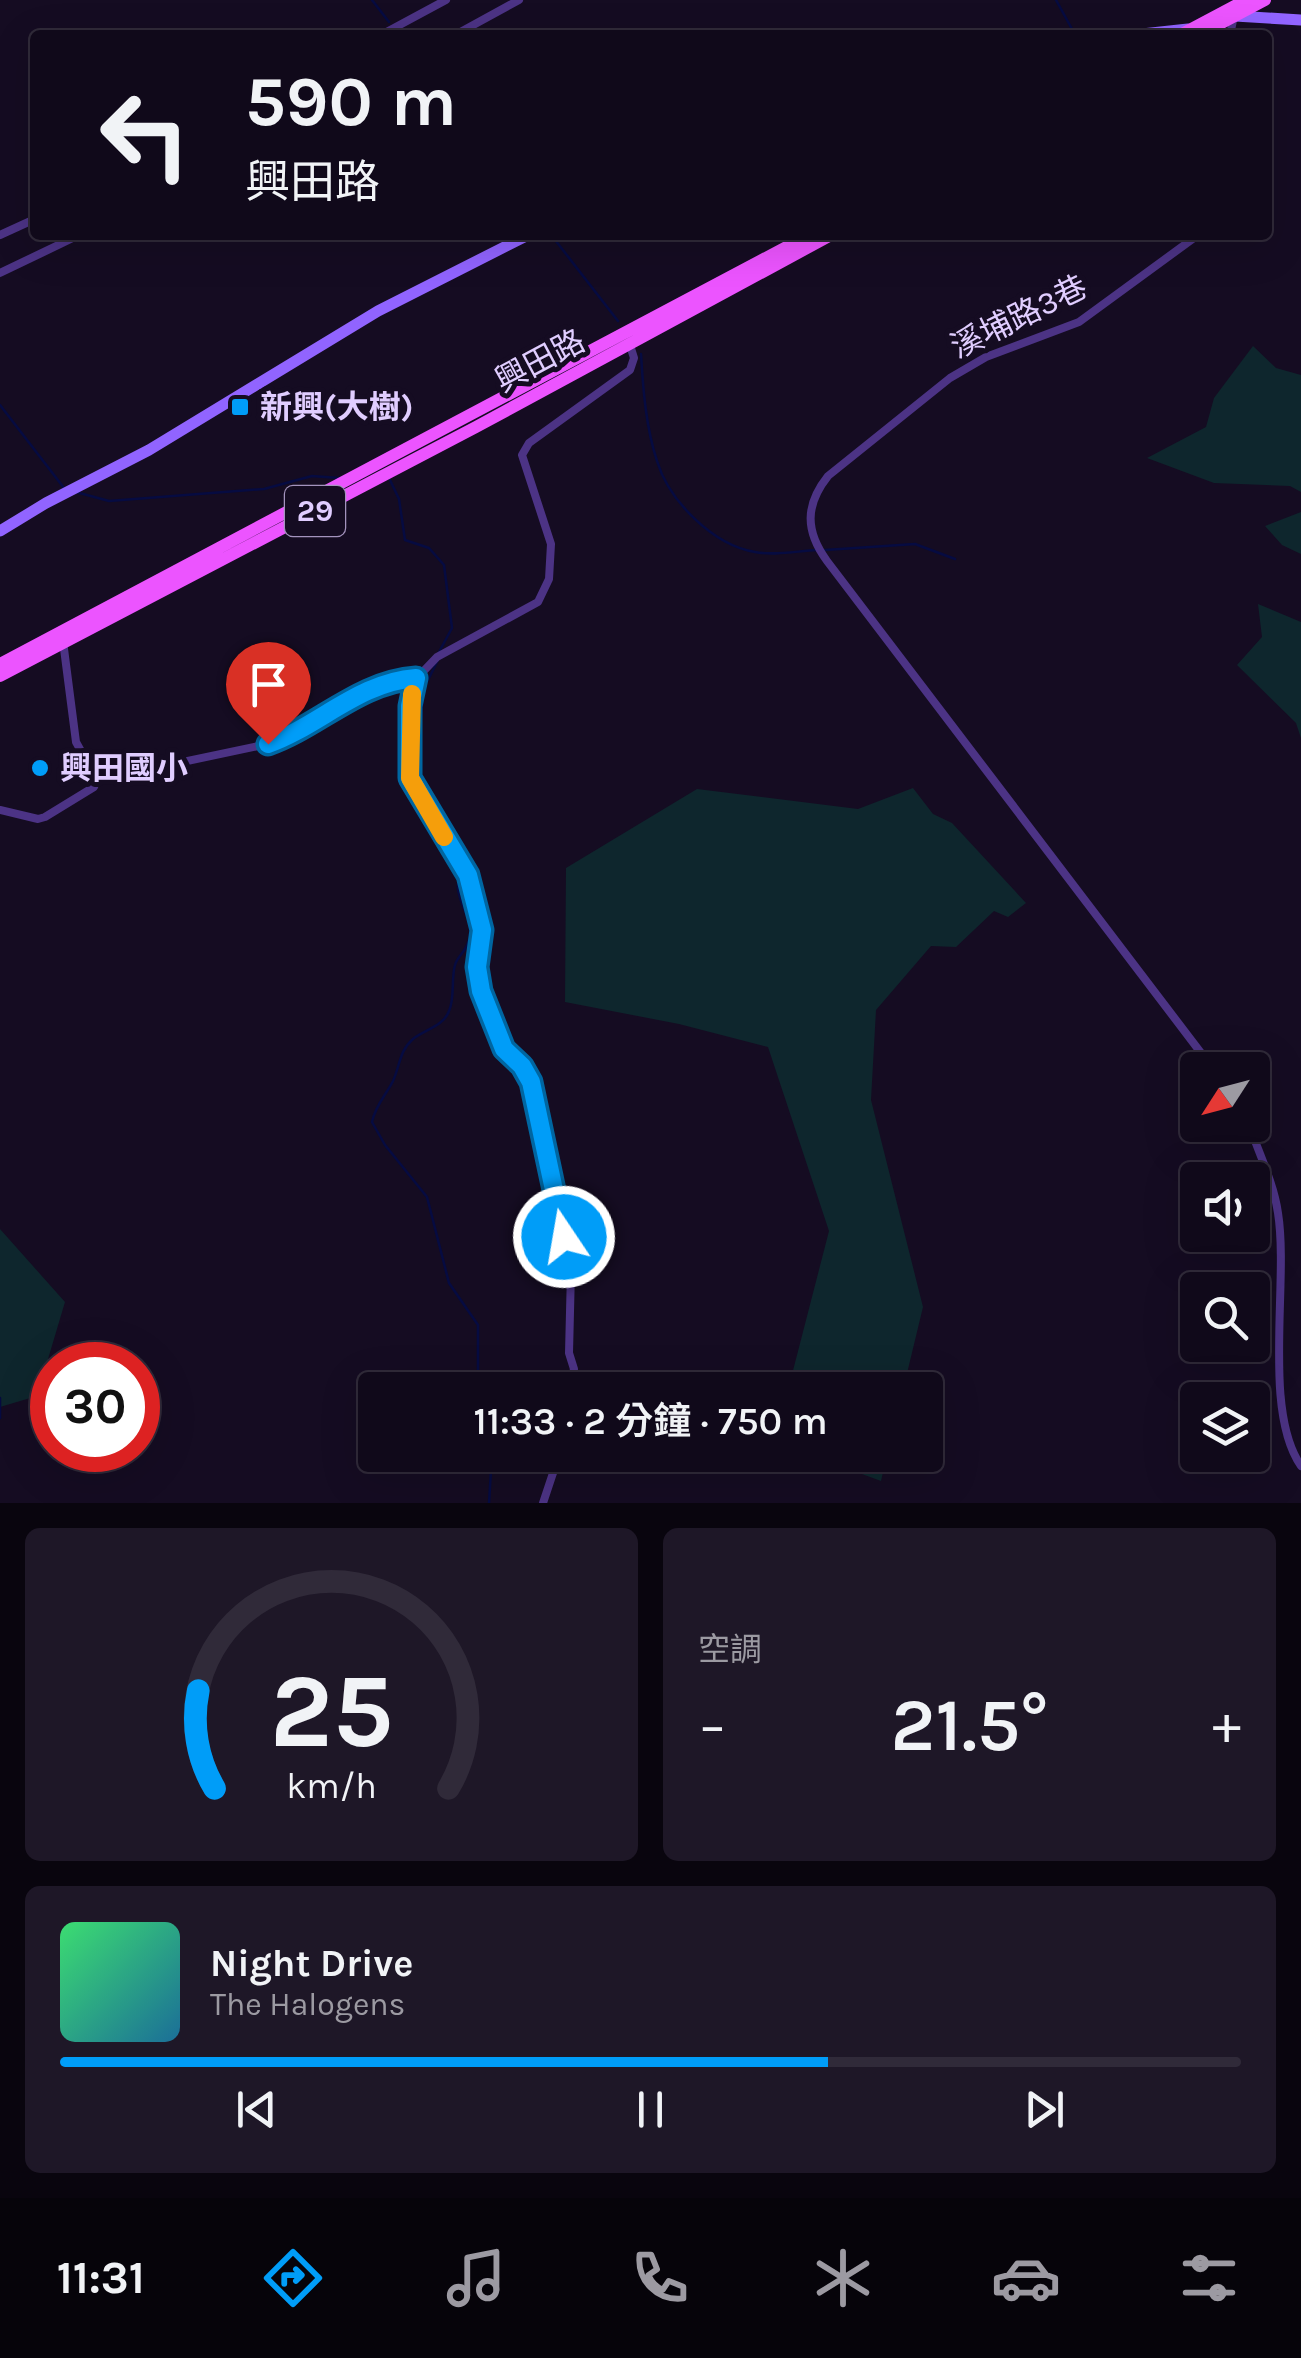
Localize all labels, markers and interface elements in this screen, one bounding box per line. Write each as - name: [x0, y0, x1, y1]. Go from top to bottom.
- text: 590 m: [245, 61, 457, 143]
- icon: left: [80, 70, 210, 200]
- text: 興田路: [245, 156, 380, 208]
- street label: 溪埔路3巷: [945, 268, 1093, 366]
- street label: 興田路: [489, 322, 591, 400]
- place label: 新興(大樹): [260, 389, 414, 426]
- marker: 新興(大樹): [229, 396, 251, 418]
- road number: 29: [285, 486, 345, 536]
- pin: [226, 642, 311, 745]
- icon: arrive: [241, 657, 296, 712]
- place label: 興田國小: [60, 750, 188, 787]
- marker: 興田國小: [29, 757, 51, 779]
- north arrow: [1180, 1052, 1270, 1142]
- map controls: [1180, 1052, 1270, 1472]
- button: sound: [1180, 1162, 1270, 1252]
- position arrow: [512, 1185, 616, 1289]
- button: search: [1180, 1272, 1270, 1362]
- speed limit sign: 30: [30, 1342, 160, 1472]
- button: layers: [1180, 1382, 1270, 1472]
- text: 11:33 · 2 分鐘 · 750 m: [473, 1399, 828, 1444]
- text: 空調: [698, 1631, 762, 1668]
- text: 25: [270, 1651, 393, 1772]
- text: 21.5°: [891, 1681, 1048, 1769]
- text: −: [698, 1693, 727, 1757]
- text: +: [1212, 1693, 1241, 1757]
- text: km/h: [286, 1765, 377, 1807]
- text: Night Drive: [210, 1941, 413, 1986]
- text: The Halogens: [210, 1986, 405, 2023]
- icon: previous: [229, 2082, 284, 2137]
- icon: pause: [623, 2082, 678, 2137]
- icon: next: [1017, 2082, 1072, 2137]
- icon: directions: [258, 2243, 328, 2313]
- icon: music: [441, 2243, 511, 2313]
- icon: phone: [625, 2243, 695, 2313]
- icon: climate: [808, 2243, 878, 2313]
- icon: car: [991, 2243, 1061, 2313]
- icon: filters: [1174, 2243, 1244, 2313]
- text: 11:31: [57, 2252, 145, 2304]

